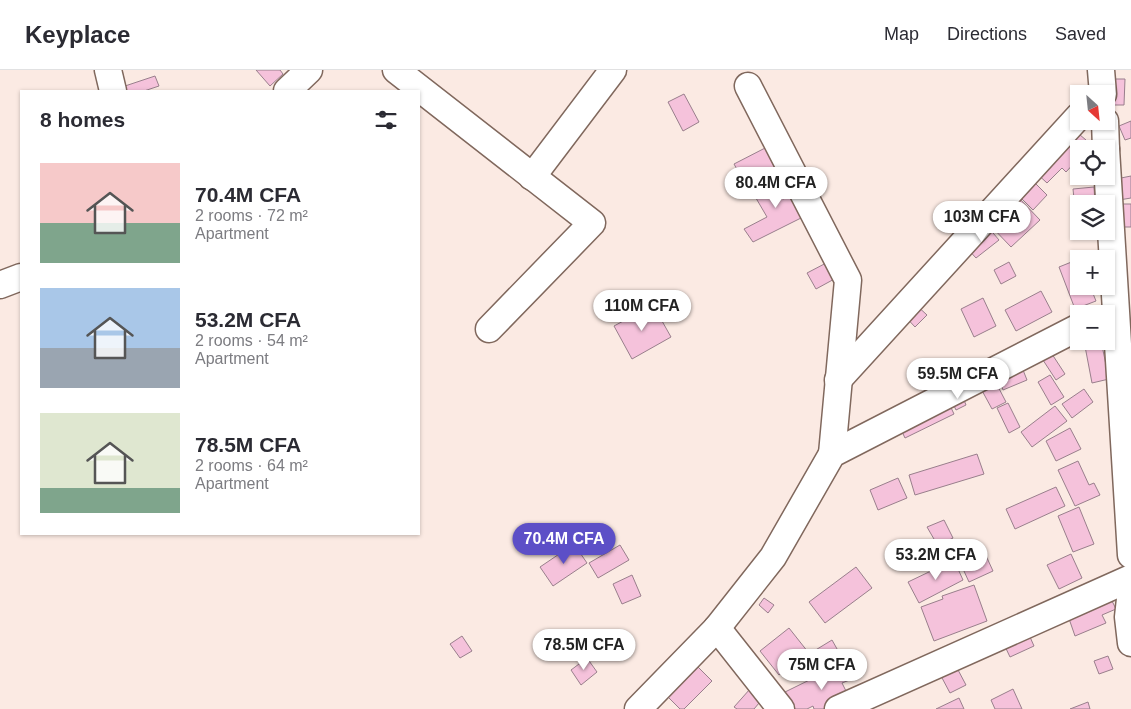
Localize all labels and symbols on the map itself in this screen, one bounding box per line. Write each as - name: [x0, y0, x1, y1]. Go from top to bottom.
- north arrow: [1070, 85, 1115, 130]
- pin: 80.4M CFA: [719, 166, 833, 209]
- pin: 103M CFA: [930, 200, 1034, 243]
- pin: 110M CFA: [590, 290, 694, 332]
- pin: 59.5M CFA: [901, 358, 1015, 400]
- pin: 70.4M CFA: [507, 522, 621, 565]
- pin: 53.2M CFA: [879, 538, 993, 581]
- pin: 78.5M CFA: [527, 628, 641, 671]
- pin: 75M CFA: [776, 648, 868, 691]

